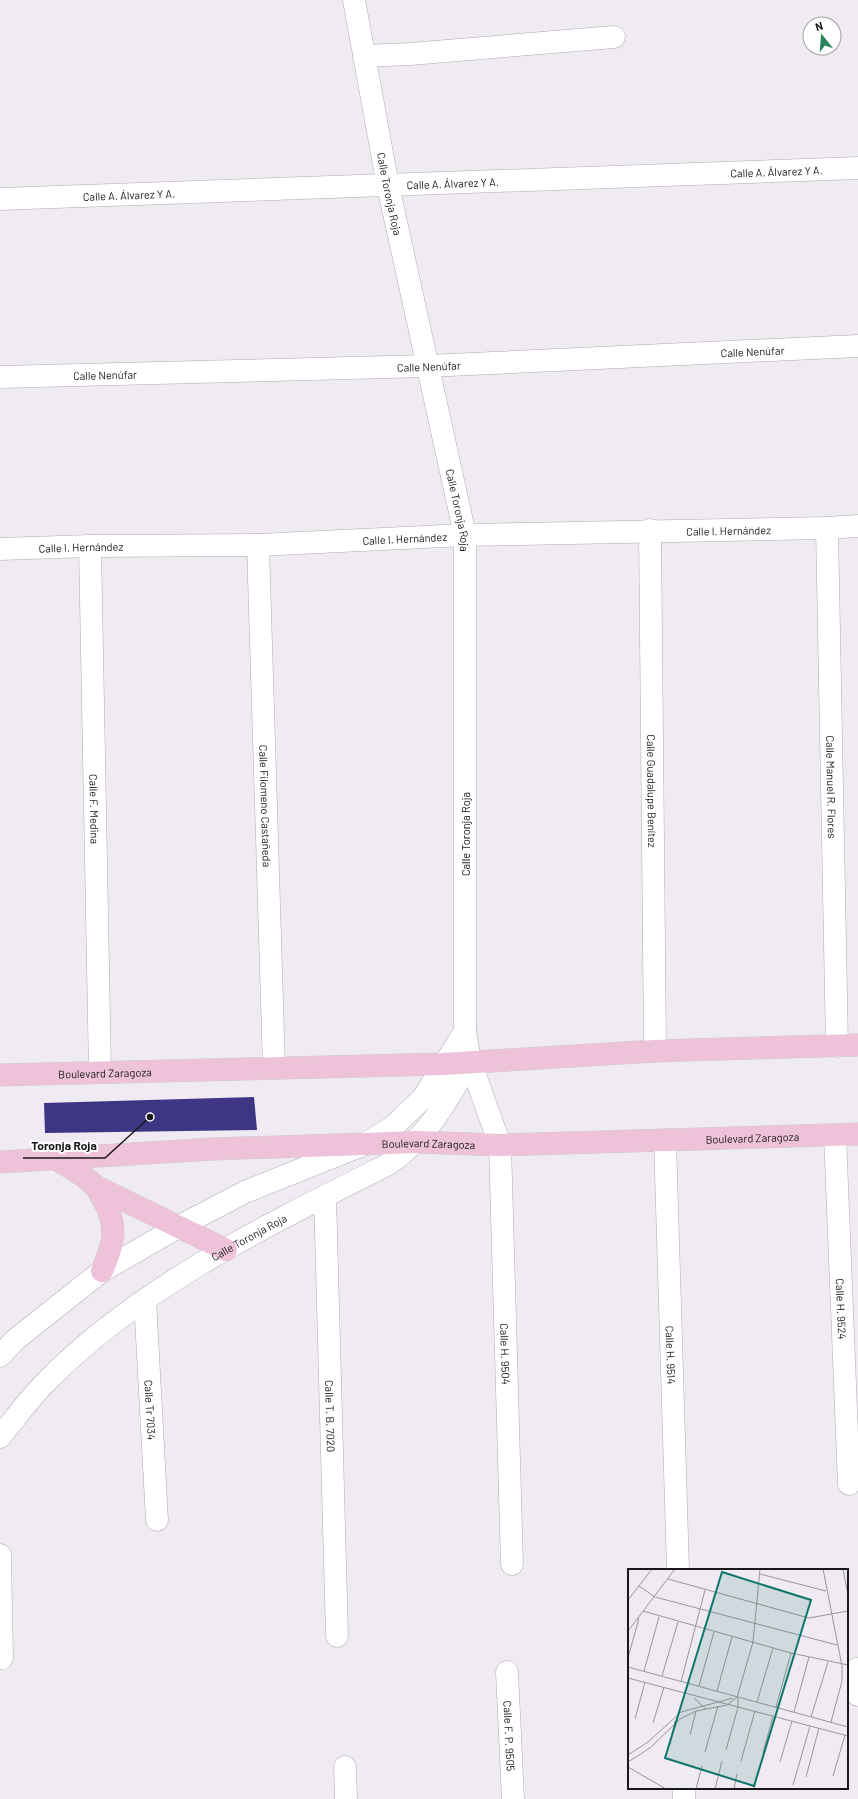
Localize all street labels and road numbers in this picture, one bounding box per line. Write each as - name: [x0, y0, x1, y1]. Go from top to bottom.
- street label: Calle Toronja Roja: [375, 151, 405, 236]
- street label: Calle A. Álvarez Y A.: [730, 163, 823, 179]
- street label: Calle A. Álvarez Y A.: [406, 174, 499, 191]
- street label: Calle A. Álvarez Y A.: [83, 186, 175, 203]
- street label: Calle Nenúfar: [720, 343, 785, 359]
- street label: Calle Nenúfar: [397, 358, 461, 373]
- street label: Calle Nenúfar: [73, 367, 137, 382]
- street label: Calle Toronja Roja: [444, 468, 472, 552]
- street label: Calle I. Hernández: [686, 523, 771, 537]
- street label: Calle I. Hernández: [362, 529, 448, 546]
- street label: Calle I. Hernández: [38, 539, 123, 554]
- street label: Calle Guadalupe Benítez: [645, 734, 660, 848]
- street label: Calle Manuel R. Flores: [825, 735, 839, 839]
- street label: Calle Filomeno Castañeda: [258, 744, 274, 867]
- street label: Calle F. Medina: [88, 774, 102, 844]
- street label: Calle Toronja Roja: [459, 792, 472, 876]
- street label: Boulevard Zaragoza: [58, 1065, 152, 1080]
- street label: Boulevard Zaragoza: [705, 1129, 799, 1145]
- street label: Boulevard Zaragoza: [381, 1135, 476, 1151]
- street label: Calle Toronja Roja: [209, 1211, 289, 1263]
- street label: Calle H. 9524: [834, 1278, 850, 1340]
- street label: Calle H. 9504: [499, 1323, 513, 1385]
- street label: Calle H. 9514: [664, 1325, 679, 1385]
- street label: Calle Tr 7034: [143, 1379, 159, 1440]
- street label: Calle T. B. 7020: [324, 1380, 338, 1452]
- street label: Calle F. P. 9505: [502, 1700, 518, 1772]

